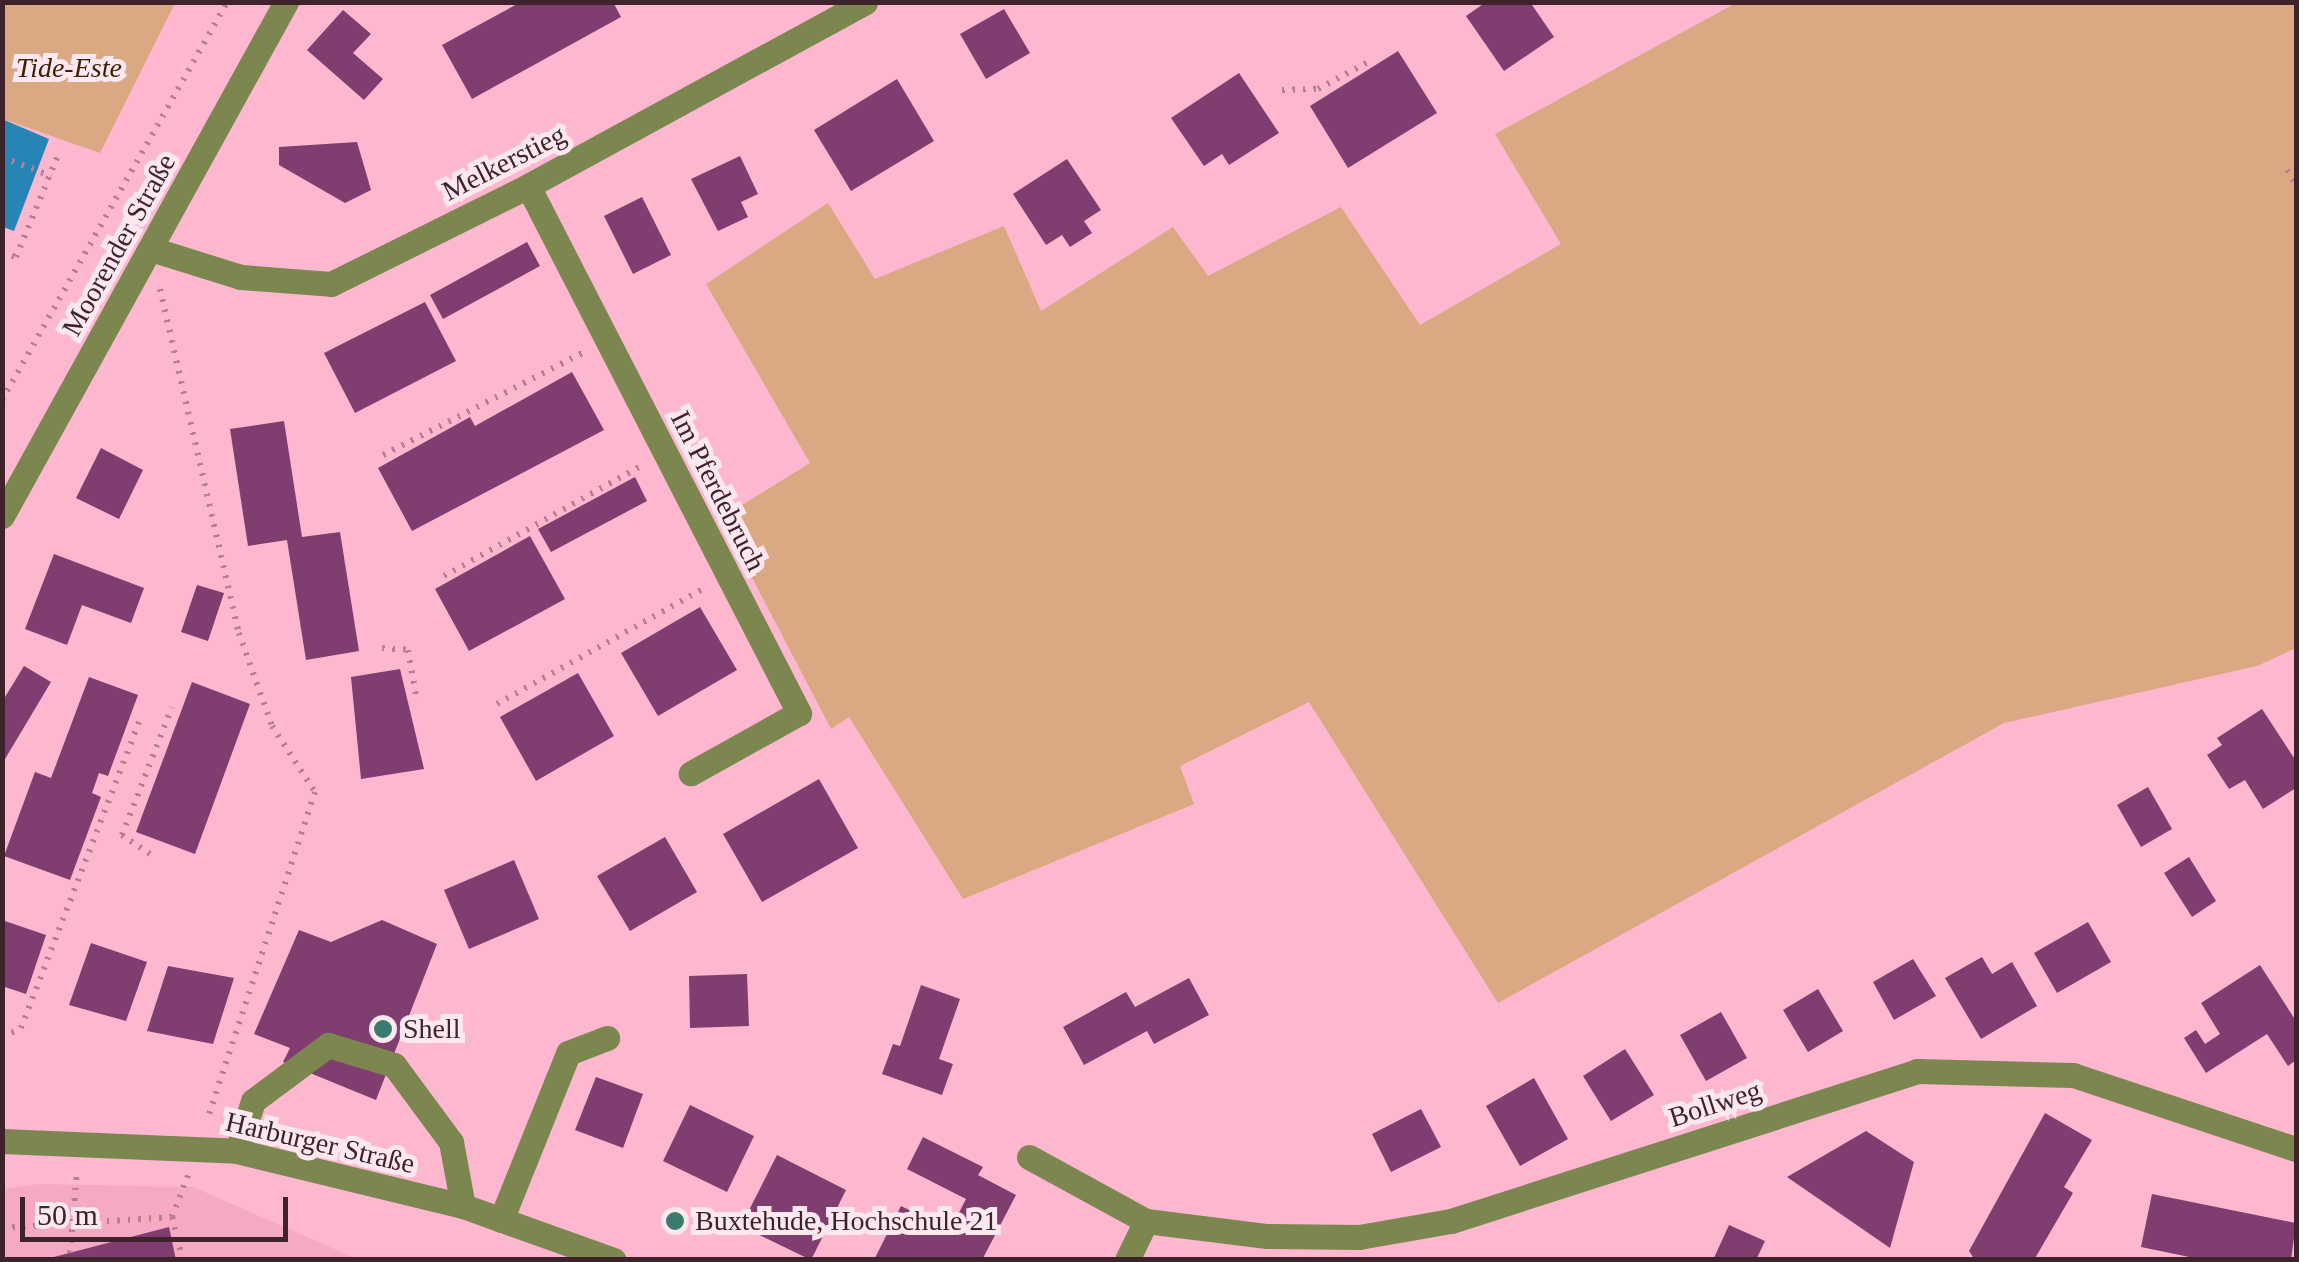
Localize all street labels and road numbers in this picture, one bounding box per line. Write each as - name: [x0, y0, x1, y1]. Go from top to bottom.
- street label: Melkerstieg: [437, 118, 571, 208]
- street label: Moorender Straße: [55, 148, 183, 342]
- street label: Im Pferdebruch: [663, 405, 773, 577]
- street label: Bollweg: [1665, 1073, 1765, 1135]
- street label: Harburger Straße: [222, 1105, 418, 1181]

